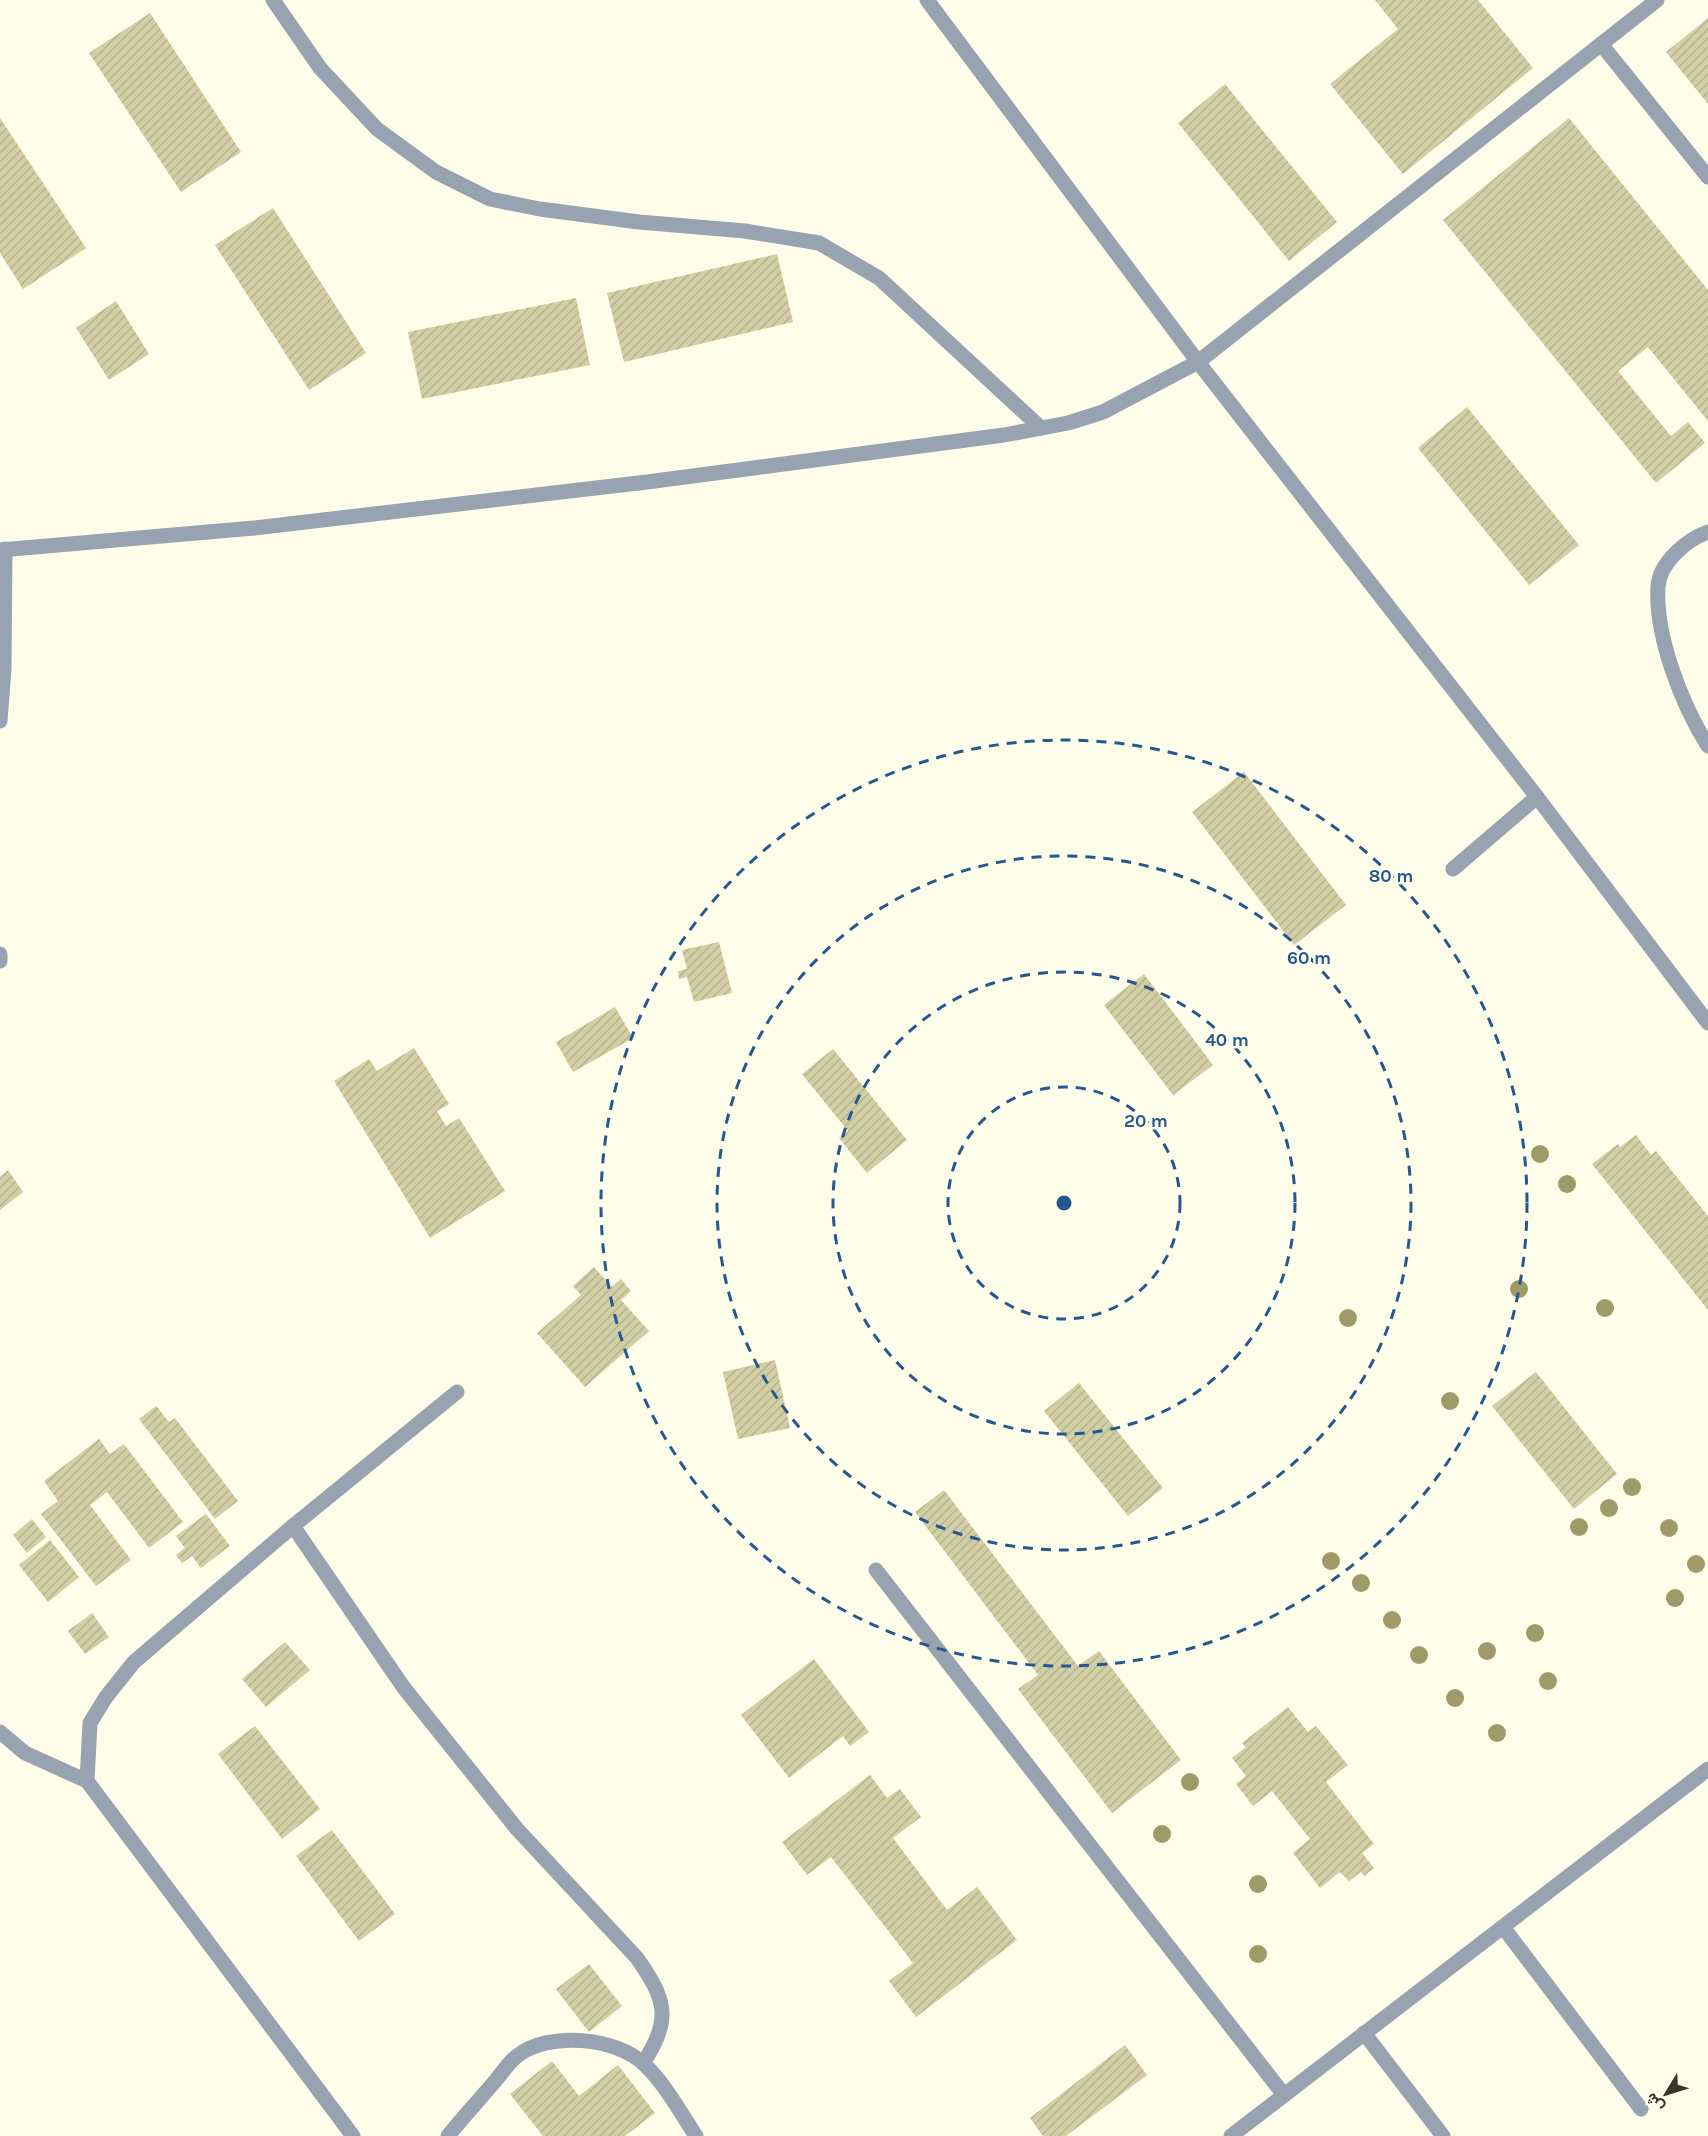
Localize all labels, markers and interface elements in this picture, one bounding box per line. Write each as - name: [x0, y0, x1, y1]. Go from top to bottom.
- text: 80 m: [1369, 865, 1413, 887]
- text: 60 m: [1287, 947, 1331, 969]
- text: 40 m: [1205, 1029, 1249, 1051]
- text: 20 m: [1124, 1110, 1168, 1132]
- centre of rings: [1054, 1193, 1074, 1213]
- north arrow: [1636, 2064, 1696, 2124]
- text: ش: [1641, 2089, 1668, 2116]

